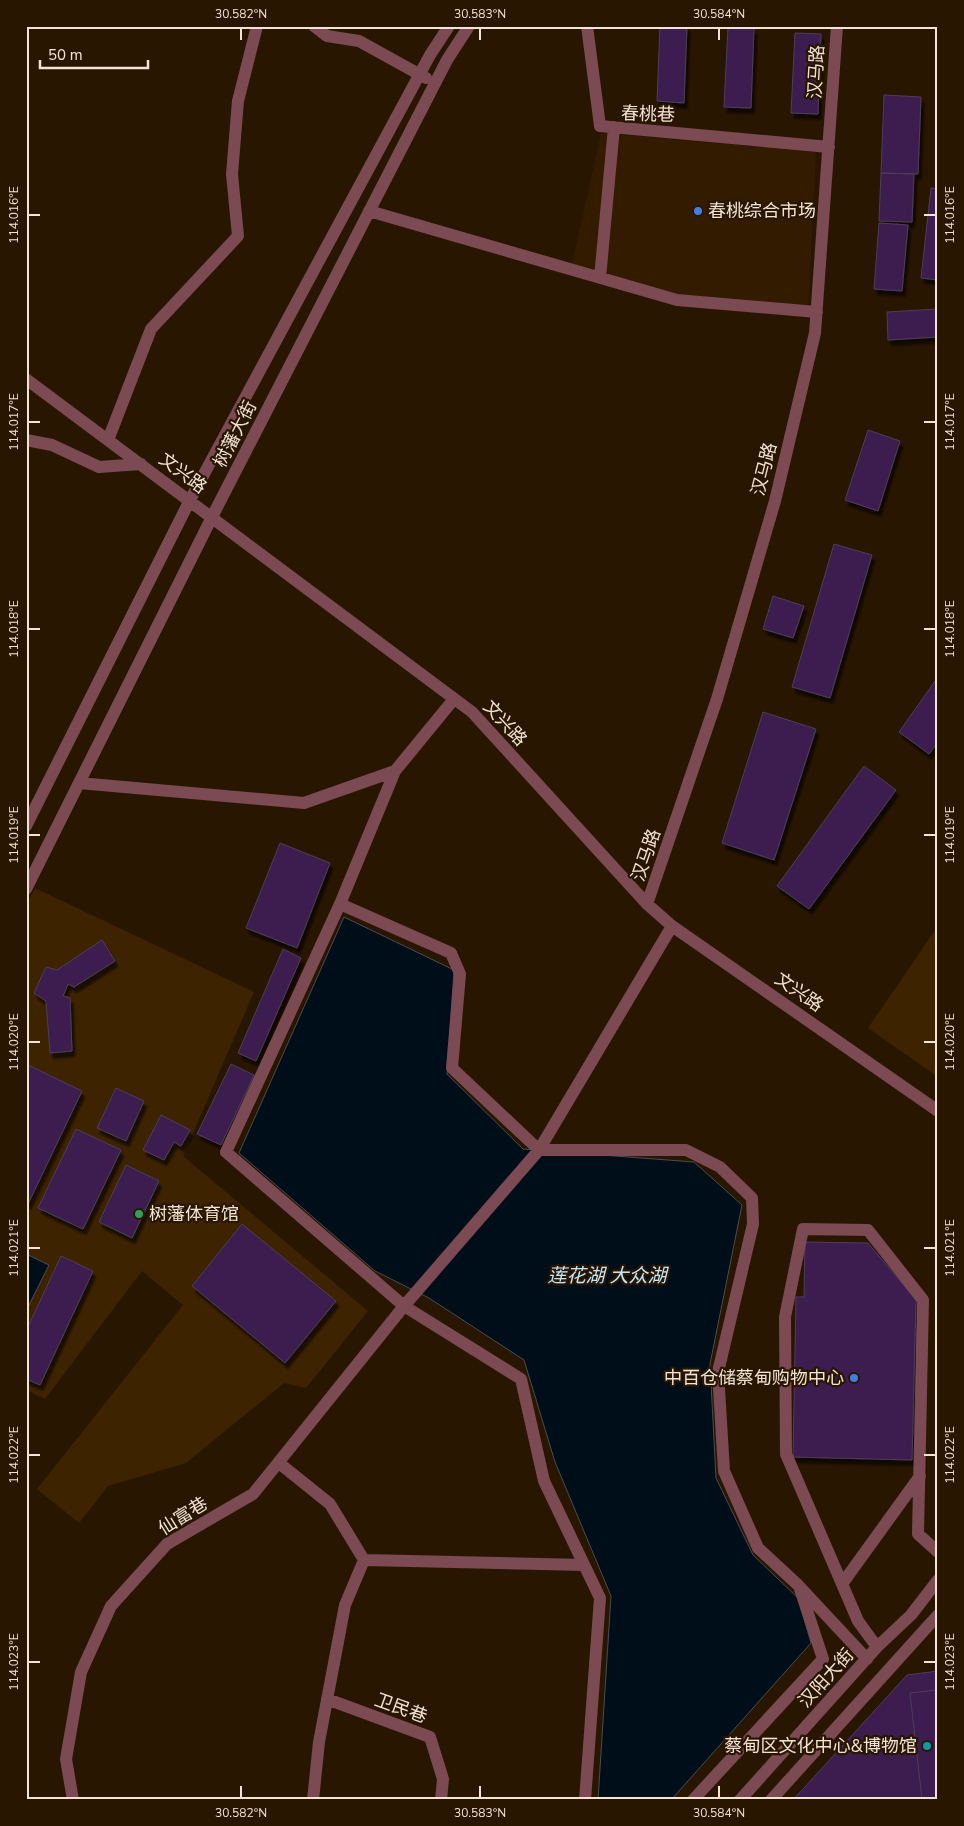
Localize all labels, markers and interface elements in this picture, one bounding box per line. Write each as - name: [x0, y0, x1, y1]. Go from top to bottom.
- text: 30.582°N: [215, 6, 267, 22]
- text: 30.583°N: [454, 6, 506, 22]
- text: 30.584°N: [693, 6, 745, 22]
- scale bar: [40, 38, 148, 70]
- street label: 汉马路: [803, 44, 829, 100]
- text: 50 m: [48, 45, 83, 65]
- street label: 春桃巷: [621, 101, 675, 127]
- text: 114.016°E: [6, 186, 22, 244]
- text: 114.016°E: [942, 186, 958, 244]
- place label: 春桃综合市场: [708, 199, 816, 223]
- marker: 春桃综合市场: [692, 205, 704, 217]
- text: 114.017°E: [6, 393, 22, 451]
- text: 114.017°E: [942, 393, 958, 451]
- street label: 树藩大街: [208, 396, 262, 472]
- street label: 汉马路: [746, 440, 782, 498]
- street label: 文兴路: [154, 447, 212, 499]
- text: 114.018°E: [6, 600, 22, 658]
- text: 114.018°E: [942, 600, 958, 658]
- street label: 文兴路: [478, 695, 532, 751]
- text: 114.019°E: [6, 806, 22, 864]
- text: 114.019°E: [942, 806, 958, 864]
- street label: 汉马路: [626, 826, 666, 884]
- street label: 文兴路: [770, 967, 828, 1017]
- text: 114.020°E: [6, 1013, 22, 1071]
- text: 114.020°E: [942, 1013, 958, 1071]
- place label: 树藩体育馆: [149, 1202, 239, 1226]
- marker: 树藩体育馆: [133, 1208, 145, 1220]
- text: 114.021°E: [6, 1219, 22, 1277]
- text: 114.021°E: [942, 1219, 958, 1277]
- water label: 莲花湖 大众湖: [548, 1263, 669, 1289]
- place label: 中百仓储蔡甸购物中心: [664, 1366, 844, 1390]
- marker: 中百仓储蔡甸购物中心: [848, 1372, 860, 1384]
- text: 114.022°E: [6, 1426, 22, 1484]
- text: 114.022°E: [942, 1426, 958, 1484]
- street label: 仙富巷: [154, 1492, 212, 1540]
- text: 114.023°E: [6, 1633, 22, 1691]
- text: 114.023°E: [942, 1633, 958, 1691]
- street label: 汉阳大街: [793, 1643, 859, 1713]
- street label: 卫民巷: [372, 1687, 430, 1729]
- place label: 蔡甸区文化中心&博物馆: [725, 1734, 917, 1758]
- marker: 蔡甸区文化中心&博物馆: [921, 1740, 933, 1752]
- text: 30.582°N: [215, 1805, 267, 1821]
- text: 30.583°N: [454, 1805, 506, 1821]
- text: 30.584°N: [693, 1805, 745, 1821]

